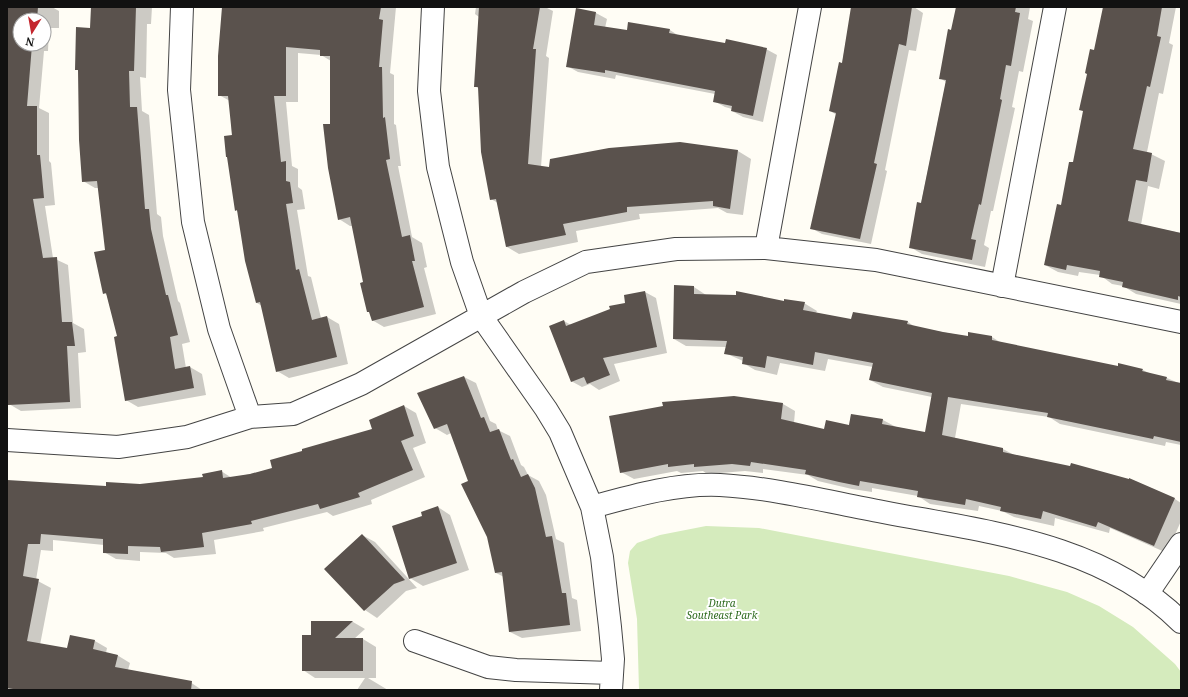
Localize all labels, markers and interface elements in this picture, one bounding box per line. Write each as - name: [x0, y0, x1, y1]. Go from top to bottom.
- north arrow: [12, 12, 52, 52]
- text: N: [24, 34, 36, 50]
- park label: Dutra Southeast Park: [687, 596, 758, 622]

